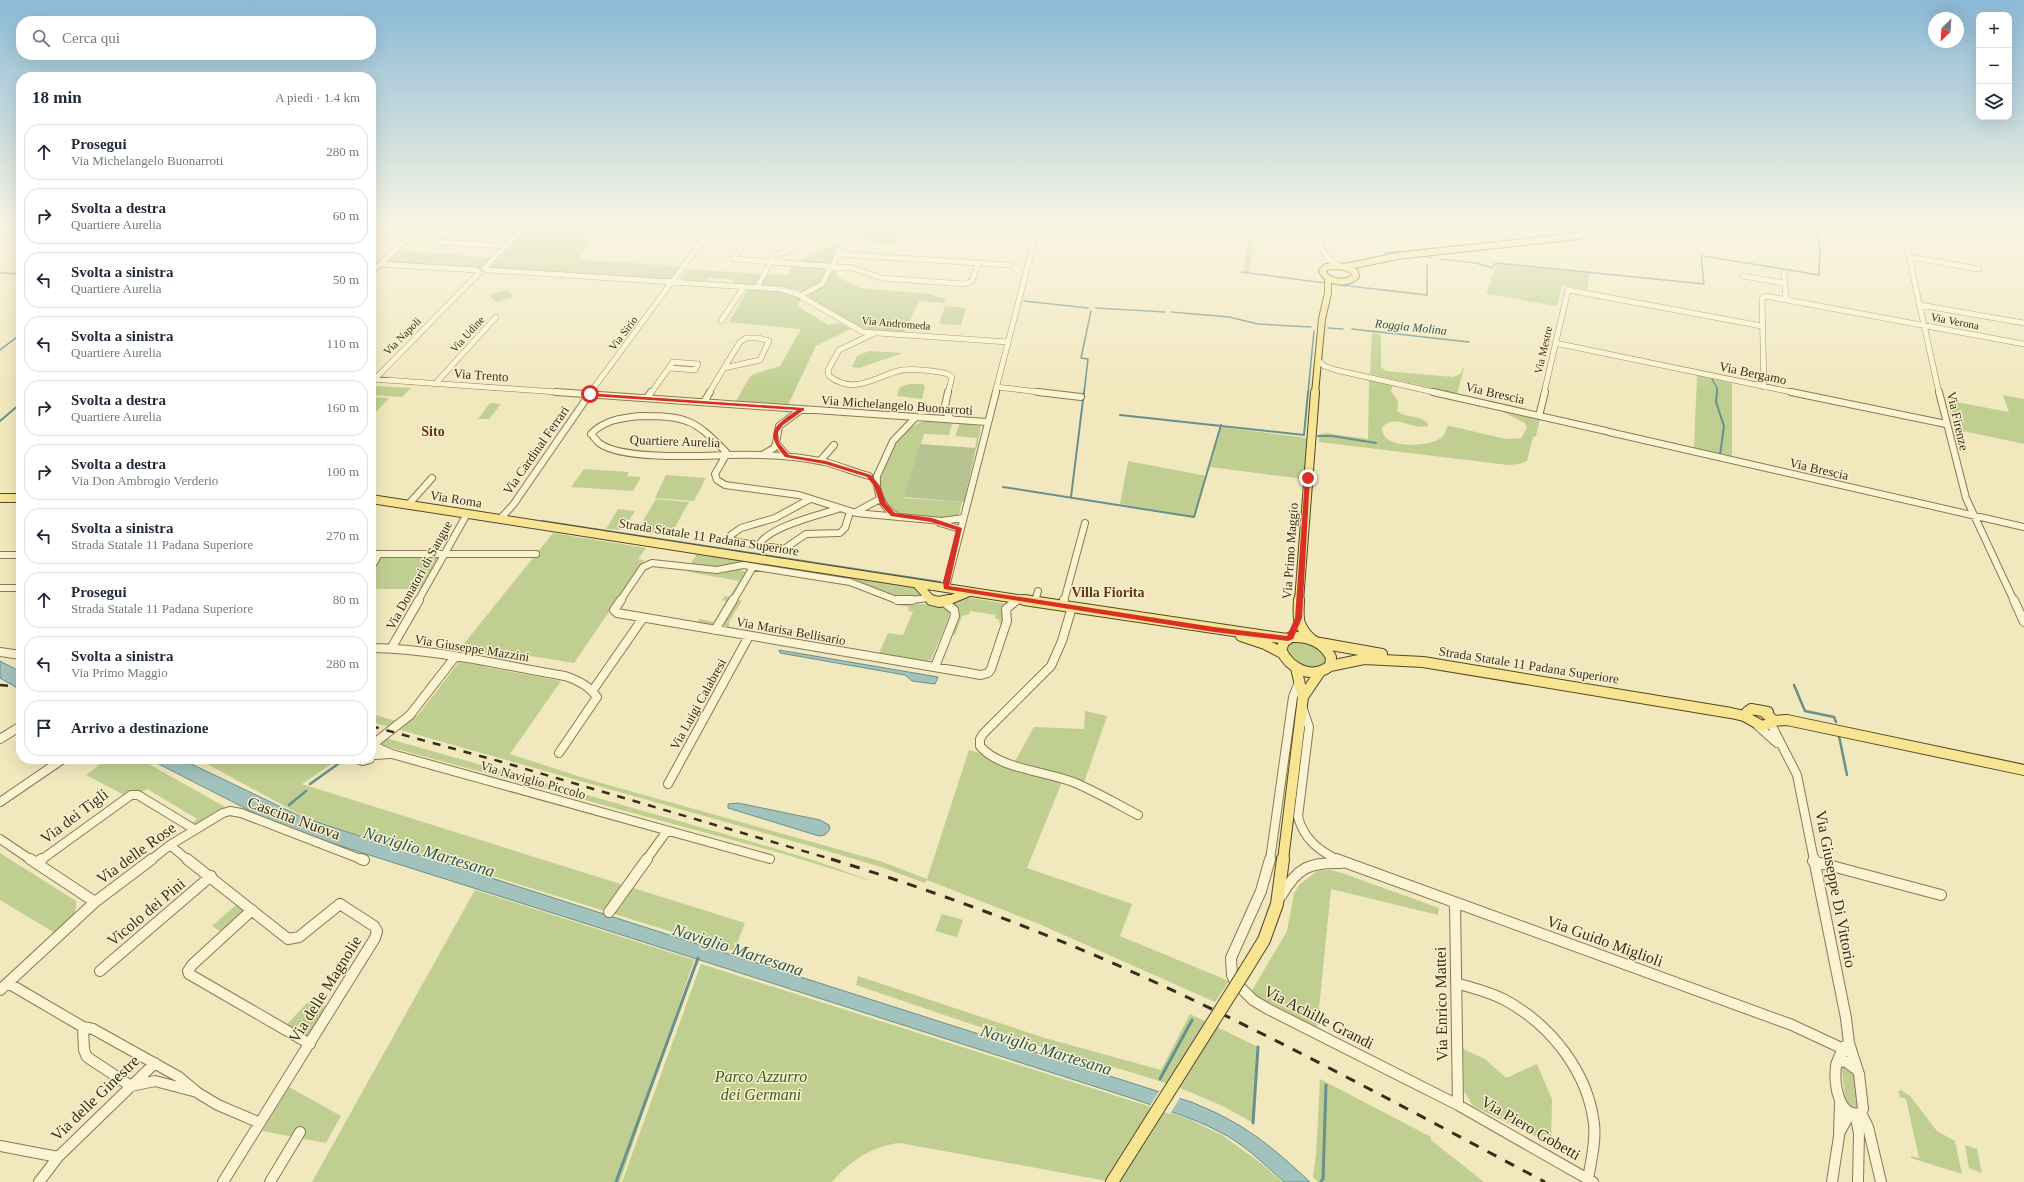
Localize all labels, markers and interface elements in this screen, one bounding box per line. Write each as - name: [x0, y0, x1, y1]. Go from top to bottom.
- north arrow: [1928, 12, 1964, 48]
- map controls: [1976, 12, 2012, 120]
- button: +: [1976, 12, 2012, 48]
- search box: [16, 16, 376, 60]
- icon: search: [30, 27, 52, 49]
- text: Cerca qui: [62, 30, 120, 46]
- button: −: [1976, 48, 2012, 84]
- button: layers: [1976, 84, 2012, 120]
- text: 18 min: [32, 88, 82, 107]
- text: A piedi · 1.4 km: [275, 90, 360, 105]
- text: Prosegui: [71, 136, 127, 152]
- icon: ahead: [33, 141, 55, 163]
- text: 280 m: [326, 144, 359, 159]
- text: Via Michelangelo Buonarroti: [71, 153, 223, 168]
- text: Svolta a destra: [71, 200, 166, 216]
- icon: right: [33, 205, 55, 227]
- text: 60 m: [333, 208, 359, 223]
- text: Quartiere Aurelia: [71, 217, 162, 232]
- text: Svolta a sinistra: [71, 264, 174, 280]
- icon: left: [33, 269, 55, 291]
- text: 50 m: [333, 272, 359, 287]
- text: Quartiere Aurelia: [71, 281, 162, 296]
- street label: Via Verona: [1930, 310, 1980, 332]
- street label: Via Udine: [448, 313, 487, 355]
- street label: Via Sirio: [606, 313, 640, 352]
- street label: Via Andromeda: [861, 314, 931, 332]
- street label: Via Napoli: [381, 315, 423, 357]
- water label: Roggia Molina: [1373, 316, 1448, 338]
- street label: Via Mestre: [1532, 325, 1554, 375]
- text: Svolta a sinistra: [71, 328, 174, 344]
- icon: left: [33, 333, 55, 355]
- text: 110 m: [327, 336, 359, 351]
- text: Quartiere Aurelia: [71, 345, 162, 360]
- street label: Via Bergamo: [1718, 359, 1788, 387]
- street label: Via Trento: [453, 366, 509, 384]
- street label: Via Brescia: [1464, 379, 1526, 407]
- route start: [581, 385, 599, 403]
- street label: Via Firenze: [1944, 390, 1972, 452]
- text: Svolta a destra: [71, 392, 166, 408]
- street label: Via Michelangelo Buonarroti: [821, 392, 974, 418]
- icon: right: [33, 397, 55, 419]
- text: 160 m: [326, 400, 359, 415]
- street label: Via Cardinal Ferrari: [500, 403, 572, 497]
- text: Quartiere Aurelia: [71, 409, 162, 424]
- district label: Sito: [421, 424, 445, 439]
- street label: Quartiere Aurelia: [629, 432, 721, 450]
- street label: Via Brescia: [1788, 455, 1850, 483]
- text: Svolta a destra: [71, 456, 166, 472]
- icon: right: [33, 461, 55, 483]
- text: 100 m: [326, 464, 359, 479]
- route end: [1299, 469, 1317, 487]
- text: Via Don Ambrogio Verderio: [71, 473, 218, 488]
- street label: Via Roma: [429, 488, 483, 511]
- street label: Via Primo Maggio: [1279, 502, 1301, 600]
- street label: Strada Statale 11 Padana Superiore: [618, 515, 800, 559]
- street label: Via Donatori di Sangue: [383, 518, 455, 632]
- text: Svolta a sinistra: [71, 520, 174, 536]
- icon: left: [33, 525, 55, 547]
- text: 270 m: [326, 528, 359, 543]
- text: Strada Statale 11 Padana Superiore: [71, 537, 253, 552]
- text: Prosegui: [71, 584, 127, 600]
- district label: Villa Fiorita: [1072, 585, 1144, 600]
- icon: ahead: [33, 589, 55, 611]
- text: 80 m: [333, 592, 359, 607]
- text: Strada Statale 11 Padana Superiore: [71, 601, 253, 616]
- street label: Via Marisa Bellisario: [735, 614, 847, 648]
- street label: Via Giuseppe Mazzini: [413, 632, 531, 665]
- street label: Strada Statale 11 Padana Superiore: [1438, 643, 1620, 687]
- text: Svolta a sinistra: [71, 648, 174, 664]
- icon: left: [33, 653, 55, 675]
- text: 280 m: [326, 656, 359, 671]
- street label: Via Luigi Calabresi: [667, 656, 729, 752]
- text: Via Primo Maggio: [71, 665, 168, 680]
- icon: arrive: [33, 717, 55, 739]
- text: Arrivo a destinazione: [71, 720, 208, 736]
- street label: Via Naviglio Piccolo: [479, 758, 587, 802]
- street label: Via dei Tigli: [37, 785, 112, 848]
- street label: Cascina Nuova: [245, 793, 343, 843]
- street label: Via Giuseppe Di Vittorio: [1811, 809, 1860, 969]
- street label: Via delle Rose: [93, 819, 179, 887]
- water label: Naviglio Martesana: [360, 823, 497, 881]
- street label: Vicolo dei Pini: [104, 874, 189, 949]
- street label: Via Guido Miglioli: [1544, 912, 1666, 971]
- water label: Naviglio Martesana: [669, 920, 806, 980]
- street label: Via delle Magnolie: [285, 933, 366, 1046]
- street label: Via Enrico Mattei: [1431, 946, 1450, 1061]
- street label: Via Achille Grandi: [1261, 982, 1377, 1052]
- water label: Naviglio Martesana: [977, 1021, 1114, 1079]
- street label: Via delle Ginestre: [48, 1052, 142, 1144]
- park label: Parco Azzurro dei Germani: [714, 1068, 807, 1103]
- street label: Via Piero Gobetti: [1478, 1093, 1584, 1164]

